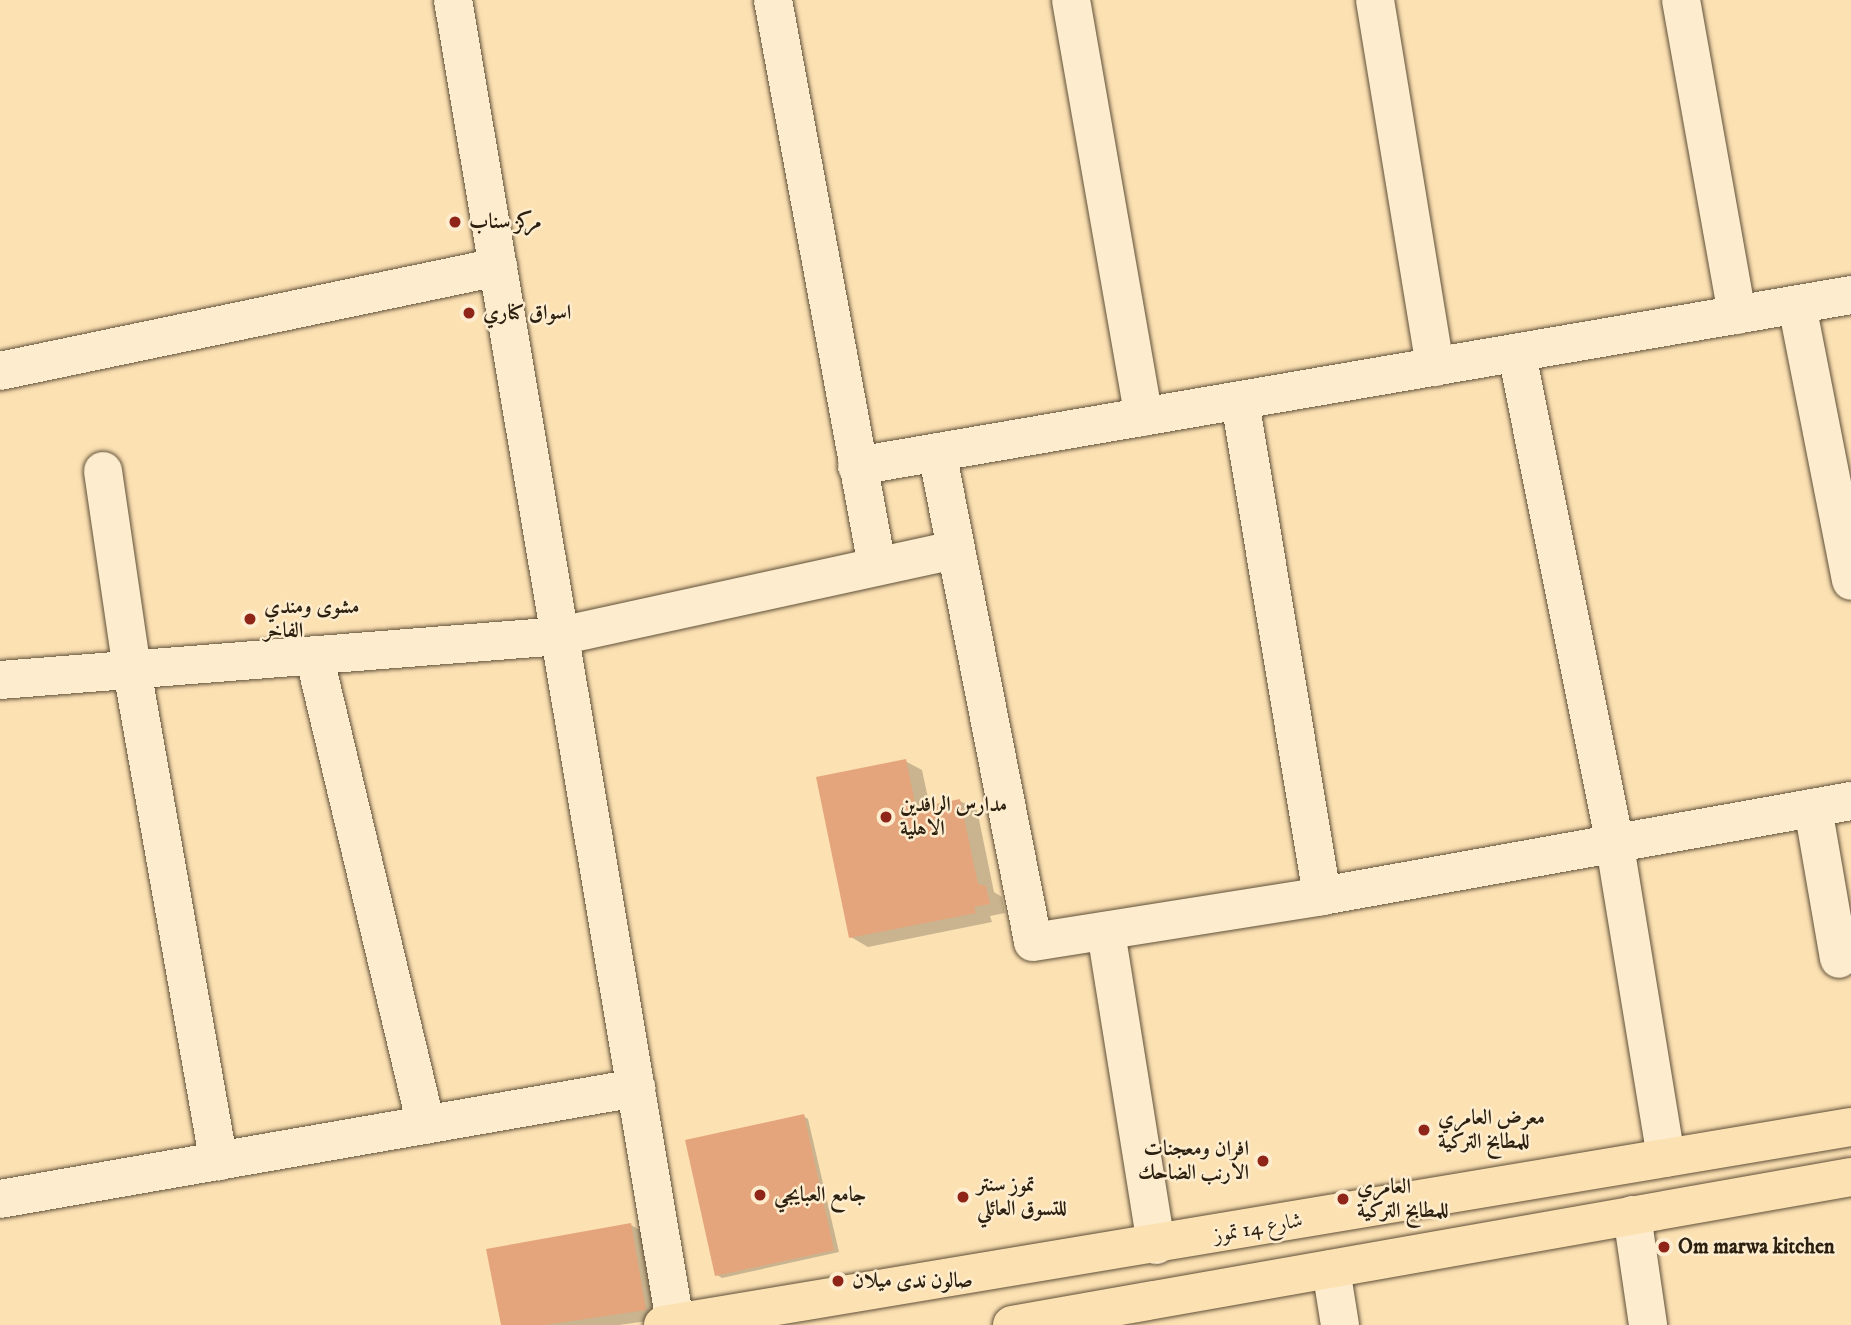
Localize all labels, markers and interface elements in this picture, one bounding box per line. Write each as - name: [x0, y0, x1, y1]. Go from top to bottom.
- place label: مركز سناب: [469, 209, 541, 235]
- marker: مركز سناب: [447, 214, 463, 230]
- place label: اسواق كناري: [483, 300, 571, 326]
- marker: اسواق كناري: [461, 305, 477, 321]
- place label: مشوى ومندي الفاخر: [264, 594, 360, 644]
- marker: مشوى ومندي الفاخر: [242, 611, 258, 627]
- place label: مدارس الرافدين اﻻهلية: [900, 792, 1007, 842]
- marker: مدارس الرافدين اﻻهلية: [878, 809, 894, 825]
- place label: معرض العامري للمطابخ التركية: [1438, 1105, 1545, 1155]
- marker: معرض العامري للمطابخ التركية: [1416, 1122, 1432, 1138]
- place label: افران ومعجنات الارنب الضاحك: [1138, 1136, 1249, 1186]
- marker: افران ومعجنات الارنب الضاحك: [1255, 1153, 1271, 1169]
- place label: تموز سنتر للتسوق العائلي: [977, 1172, 1067, 1222]
- place label: العامري للمطابخ التركية: [1357, 1174, 1448, 1224]
- place label: جامع العبايجي: [774, 1182, 866, 1208]
- marker: جامع العبايجي: [752, 1187, 768, 1203]
- marker: تموز سنتر للتسوق العائلي: [955, 1189, 971, 1205]
- marker: العامري للمطابخ التركية: [1335, 1191, 1351, 1207]
- street label: شارع 14 تموز: [1211, 1208, 1305, 1248]
- place label: Om marwa kitchen: [1678, 1234, 1835, 1260]
- marker: Om marwa kitchen: [1656, 1239, 1672, 1255]
- place label: صالون ندى ميلان: [852, 1268, 973, 1294]
- marker: صالون ندى ميلان: [830, 1273, 846, 1289]

